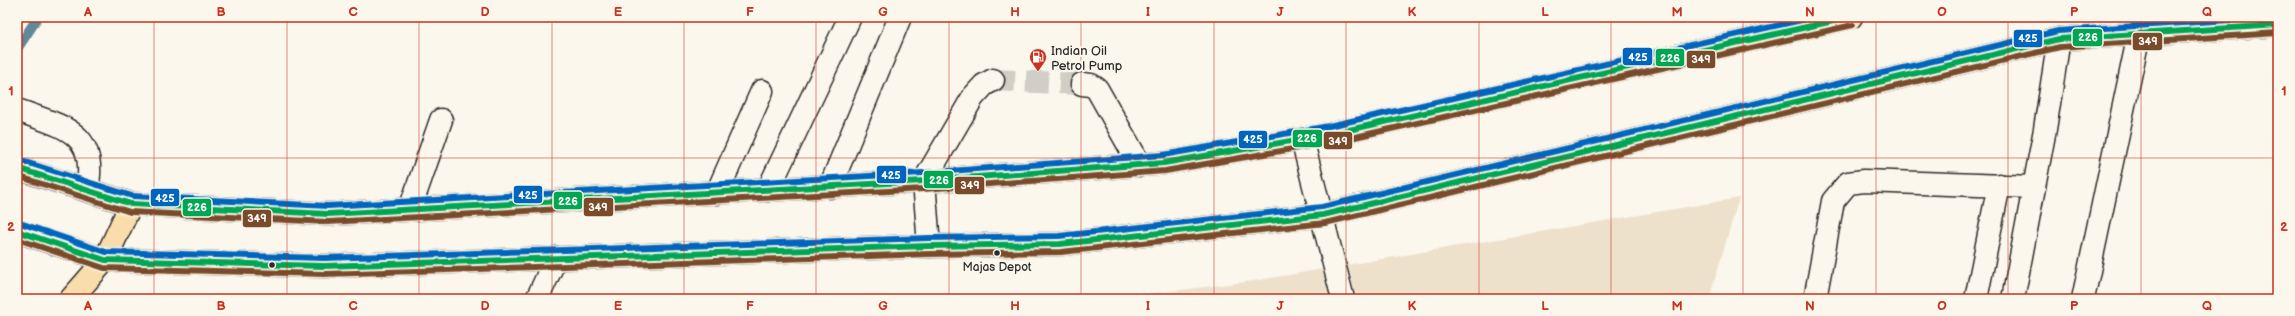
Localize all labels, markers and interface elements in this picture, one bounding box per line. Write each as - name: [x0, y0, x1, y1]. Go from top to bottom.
- text: A: [83, 4, 92, 20]
- text: B: [216, 4, 226, 20]
- text: C: [348, 4, 358, 20]
- text: D: [480, 4, 490, 20]
- text: E: [614, 4, 623, 20]
- text: F: [746, 4, 754, 20]
- text: G: [878, 4, 888, 20]
- text: H: [1010, 4, 1020, 20]
- text: I: [1146, 4, 1150, 20]
- text: J: [1276, 4, 1284, 20]
- text: K: [1408, 4, 1417, 20]
- text: L: [1541, 4, 1549, 20]
- text: M: [1671, 4, 1683, 20]
- text: N: [1805, 4, 1815, 20]
- text: O: [1937, 4, 1947, 20]
- text: P: [2070, 4, 2079, 20]
- text: Q: [2202, 4, 2212, 20]
- line badge: 226: [2072, 28, 2103, 47]
- line badge: 425: [2013, 29, 2043, 48]
- text: 226: [2078, 31, 2098, 44]
- text: 425: [2018, 32, 2038, 45]
- line badge: 349: [2132, 32, 2163, 51]
- text: 349: [2138, 35, 2158, 48]
- place label: Indian Oil Petrol Pump: [1051, 43, 1122, 74]
- fuel station icon: Indian Oil Petrol Pump: [1028, 47, 1048, 72]
- line badge: 425: [1622, 47, 1653, 66]
- line badge: 226: [1655, 48, 1685, 67]
- line badge: 349: [1686, 50, 1716, 69]
- text: 425: [1628, 51, 1648, 64]
- text: 226: [1660, 52, 1680, 65]
- text: 349: [1691, 53, 1711, 66]
- text: 1: [8, 83, 14, 99]
- text: 1: [2281, 83, 2287, 99]
- line badge: 226: [1292, 129, 1323, 148]
- line badge: 425: [1238, 130, 1268, 149]
- line badge: 349: [1323, 131, 1353, 150]
- text: 226: [1297, 132, 1317, 145]
- text: 425: [1243, 133, 1263, 146]
- text: 349: [1328, 135, 1348, 148]
- line badge: 425: [876, 165, 907, 184]
- text: 425: [881, 169, 901, 182]
- line badge: 226: [923, 170, 954, 189]
- text: 226: [929, 174, 949, 187]
- line badge: 349: [954, 176, 985, 195]
- text: 349: [960, 179, 980, 192]
- line badge: 425: [513, 185, 543, 204]
- line badge: 425: [150, 188, 180, 207]
- text: 425: [518, 189, 538, 202]
- line badge: 226: [553, 191, 583, 210]
- text: 425: [155, 192, 175, 205]
- text: 226: [558, 195, 578, 208]
- line badge: 349: [583, 197, 614, 217]
- line badge: 226: [182, 198, 212, 217]
- text: 226: [187, 201, 207, 214]
- text: 349: [588, 201, 608, 214]
- line badge: 349: [242, 209, 272, 228]
- text: 349: [247, 212, 267, 225]
- text: 2: [7, 219, 15, 235]
- text: 2: [2280, 219, 2288, 235]
- marker: Majas Depot: [992, 248, 1002, 258]
- unlabelled marker: [267, 260, 277, 270]
- place label: Majas Depot: [963, 260, 1032, 275]
- text: A: [83, 298, 92, 314]
- text: B: [216, 298, 226, 314]
- text: C: [348, 298, 358, 314]
- text: D: [480, 298, 490, 314]
- text: E: [614, 298, 623, 314]
- text: F: [746, 298, 754, 314]
- text: G: [878, 298, 888, 314]
- text: H: [1010, 298, 1020, 314]
- text: I: [1146, 298, 1150, 314]
- text: J: [1276, 298, 1284, 314]
- text: K: [1408, 298, 1417, 314]
- text: L: [1541, 298, 1549, 314]
- text: M: [1671, 298, 1683, 314]
- text: N: [1805, 298, 1815, 314]
- text: O: [1937, 298, 1947, 314]
- text: P: [2070, 298, 2079, 314]
- text: Q: [2202, 298, 2212, 314]

